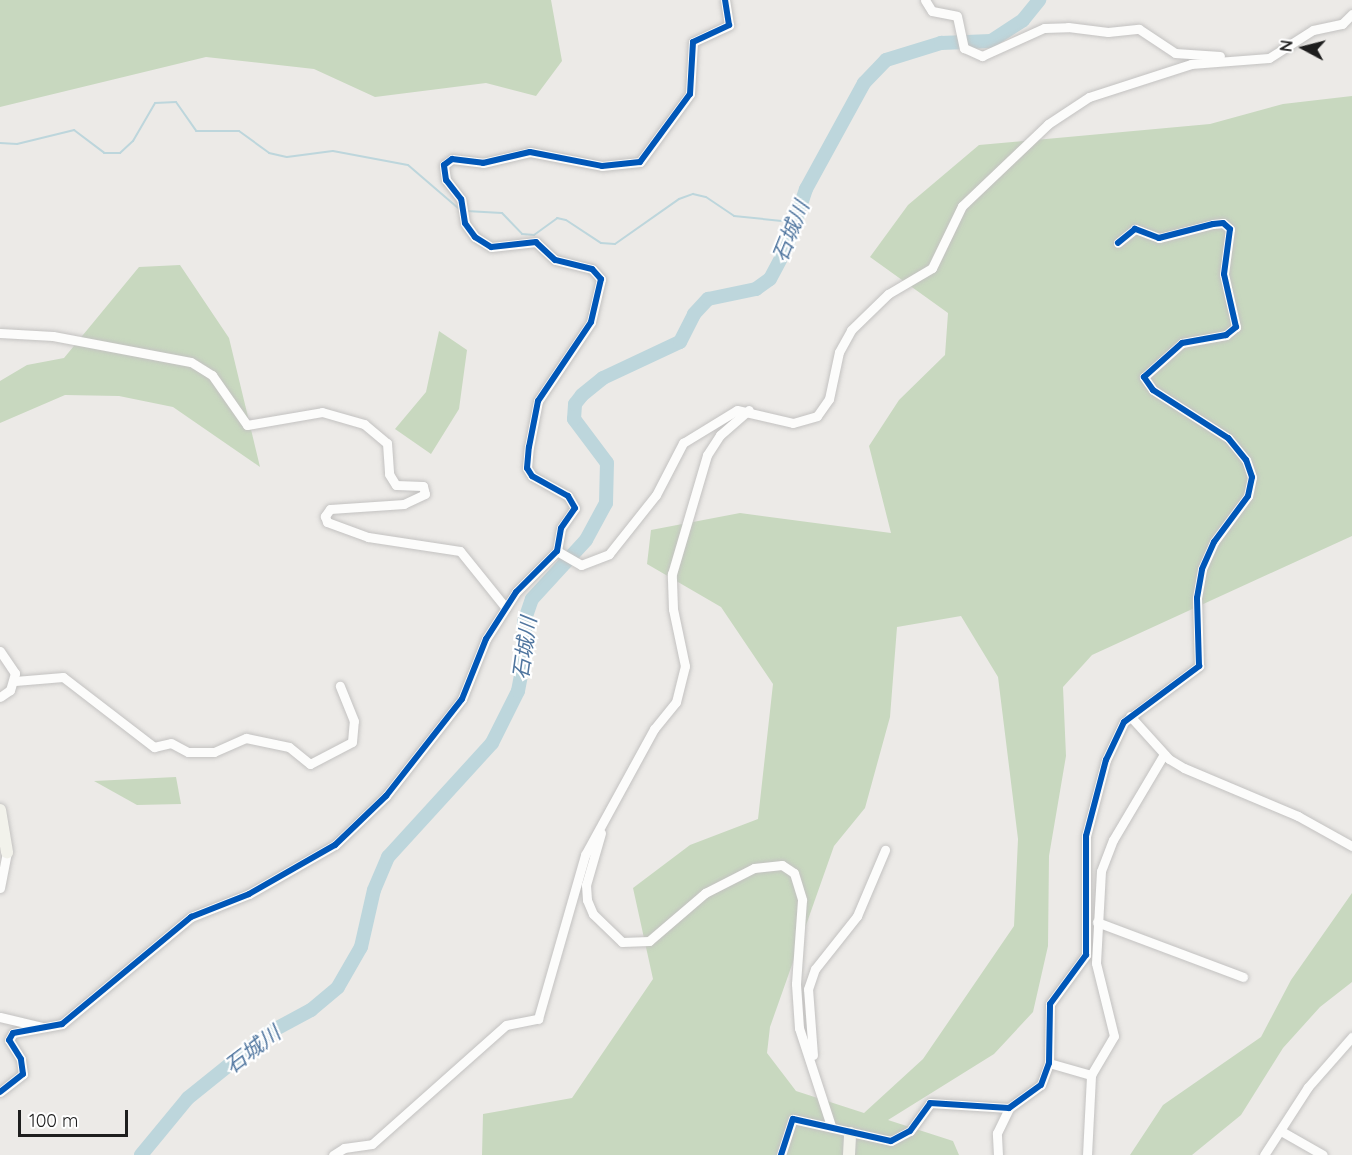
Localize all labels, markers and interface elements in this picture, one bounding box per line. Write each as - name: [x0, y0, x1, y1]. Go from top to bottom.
- north arrow: [1274, 18, 1334, 78]
- text: N: [1275, 39, 1297, 53]
- water label: 石城川: [767, 197, 813, 265]
- water label: 石城川: [507, 615, 541, 681]
- water label: 石城川: [219, 1020, 285, 1078]
- scale bar: [21, 1098, 130, 1136]
- text: 100 m: [29, 1109, 78, 1132]

